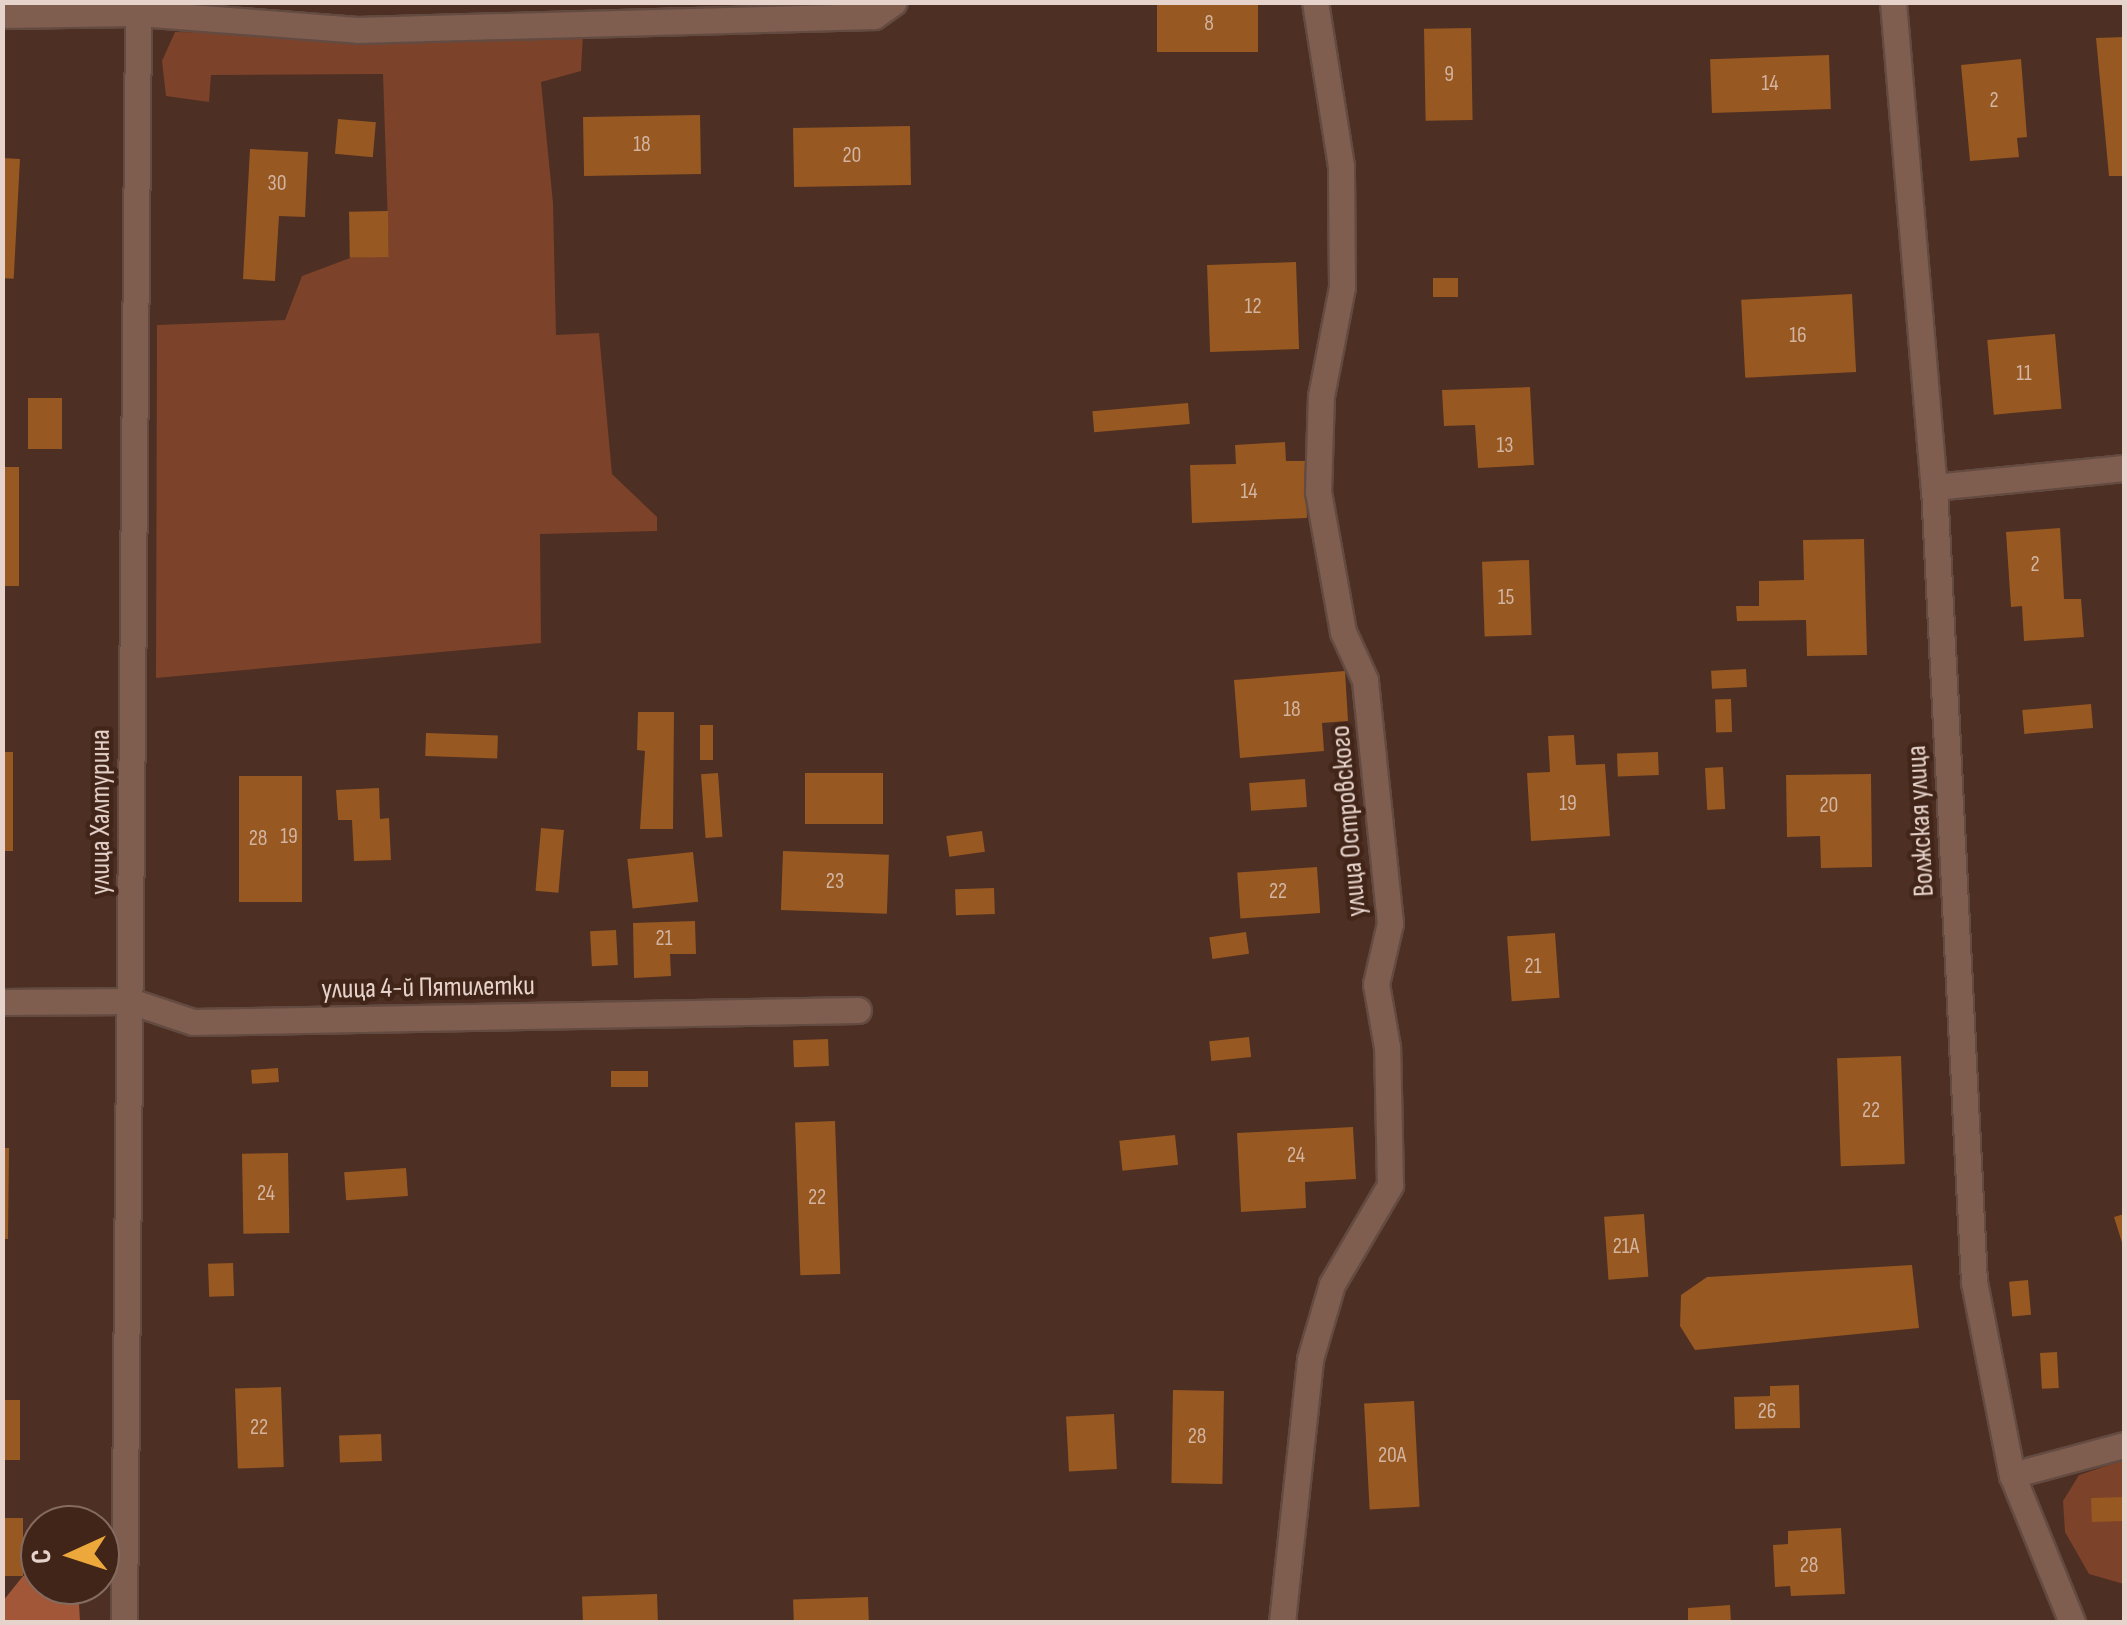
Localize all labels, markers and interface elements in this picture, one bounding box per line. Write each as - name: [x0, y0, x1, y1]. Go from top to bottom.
- house number: 8: [1204, 11, 1214, 37]
- house number: 9: [1444, 62, 1454, 88]
- house number: 14: [1762, 71, 1778, 97]
- house number: 2: [1989, 88, 1999, 114]
- house number: 18: [633, 132, 651, 158]
- house number: 20: [843, 143, 861, 169]
- house number: 30: [267, 171, 287, 197]
- house number: 12: [1244, 294, 1262, 320]
- house number: 16: [1789, 323, 1807, 349]
- house number: 11: [2016, 361, 2032, 387]
- house number: 13: [1497, 433, 1513, 459]
- house number: 14: [1241, 479, 1257, 505]
- house number: 2: [2030, 552, 2040, 578]
- house number: 15: [1498, 585, 1514, 611]
- house number: 18: [1283, 697, 1301, 723]
- street label: улица Островского: [1324, 724, 1374, 918]
- street label: улица Халтурина: [84, 729, 118, 895]
- street label: Волжская улица: [1900, 744, 1942, 898]
- house number: 19: [1559, 791, 1577, 817]
- house number: 20: [1820, 793, 1838, 819]
- house number: 19: [280, 824, 298, 850]
- house number: 28: [249, 826, 267, 852]
- house number: 23: [826, 869, 844, 895]
- house number: 22: [1269, 879, 1287, 905]
- house number: 21: [656, 926, 672, 952]
- house number: 21: [1525, 954, 1541, 980]
- street label: улица 4-й Пятилетки: [321, 969, 535, 1007]
- house number: 22: [1862, 1098, 1880, 1124]
- house number: 24: [1287, 1143, 1305, 1169]
- house number: 24: [257, 1181, 275, 1207]
- house number: 22: [808, 1185, 826, 1211]
- house number: 21А: [1613, 1234, 1639, 1260]
- house number: 26: [1758, 1399, 1776, 1425]
- house number: 22: [250, 1415, 268, 1441]
- house number: 28: [1188, 1424, 1206, 1450]
- house number: 20А: [1378, 1443, 1406, 1469]
- north arrow: [20, 1505, 120, 1605]
- text: С: [25, 1548, 58, 1565]
- house number: 28: [1800, 1553, 1818, 1579]

